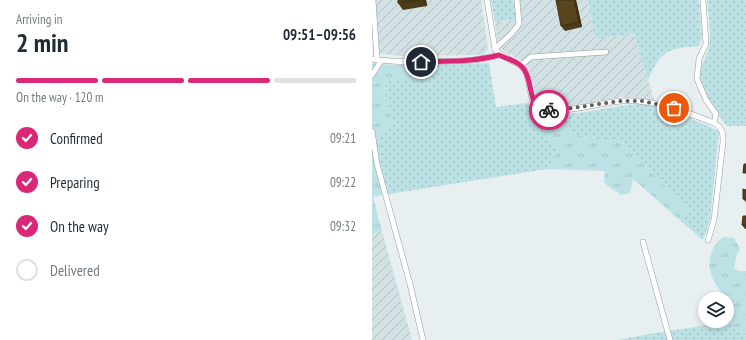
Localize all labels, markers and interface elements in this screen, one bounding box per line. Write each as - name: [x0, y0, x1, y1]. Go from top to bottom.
- text: Arriving in: [16, 11, 63, 28]
- text: 09:51–09:56: [283, 25, 356, 44]
- text: 2 min: [16, 26, 69, 59]
- pin: [404, 45, 438, 79]
- icon: home: [410, 51, 432, 73]
- text: On the way · 120 m: [16, 89, 103, 106]
- courier: [529, 90, 569, 130]
- pin: [657, 91, 691, 125]
- icon: bag: [663, 97, 685, 119]
- icon: bike: [538, 99, 560, 121]
- icon: check: [16, 127, 38, 149]
- text: Confirmed: [50, 129, 103, 148]
- text: 09:21: [330, 130, 356, 147]
- icon: check: [16, 171, 38, 193]
- text: Preparing: [50, 173, 100, 192]
- text: 09:22: [330, 174, 356, 191]
- icon: check: [16, 215, 38, 237]
- text: On the way: [50, 217, 109, 236]
- text: 09:32: [330, 218, 356, 235]
- text: Delivered: [50, 261, 100, 280]
- map controls: [698, 292, 734, 328]
- button: layers: [698, 292, 734, 328]

